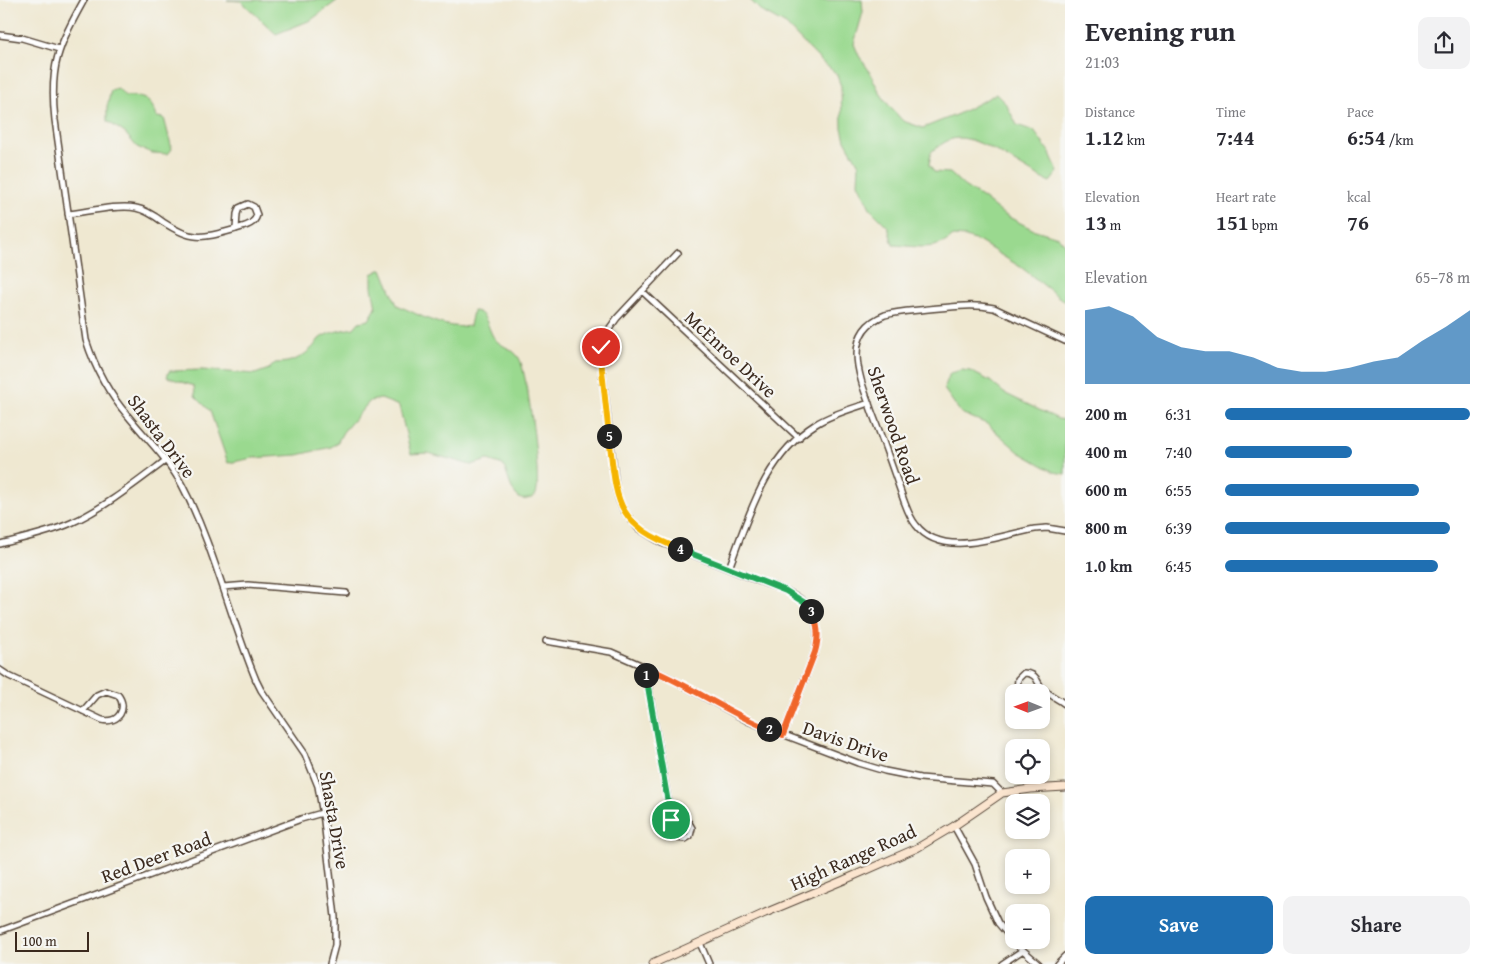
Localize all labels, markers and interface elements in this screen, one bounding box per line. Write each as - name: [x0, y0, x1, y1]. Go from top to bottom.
- text: Evening run: [1085, 10, 1236, 51]
- button: share: [1418, 17, 1470, 69]
- text: 21:03: [1085, 50, 1120, 74]
- text: Distance: [1085, 102, 1135, 122]
- text: Time: [1216, 102, 1246, 122]
- text: Pace: [1347, 102, 1374, 122]
- text: 1.12: [1085, 122, 1124, 153]
- text: 7:44: [1216, 122, 1255, 153]
- text: 6:54: [1347, 122, 1386, 153]
- text: km: [1124, 130, 1145, 150]
- text: /km: [1386, 130, 1414, 150]
- text: Elevation: [1085, 187, 1140, 207]
- text: Heart rate: [1216, 187, 1276, 207]
- text: kcal: [1347, 187, 1371, 207]
- text: 13: [1085, 207, 1107, 238]
- text: 151: [1216, 207, 1249, 238]
- text: 76: [1347, 207, 1369, 238]
- text: m: [1107, 215, 1121, 235]
- text: bpm: [1249, 215, 1278, 235]
- text: Elevation: [1085, 265, 1148, 289]
- text: 65–78 m: [1415, 265, 1470, 289]
- street label: McEnroe Drive: [679, 304, 783, 404]
- pin: [580, 326, 622, 368]
- icon: check: [587, 333, 615, 361]
- street label: Sherwood Road: [861, 362, 928, 489]
- street label: Shasta Drive: [121, 388, 203, 484]
- text: 200 m: [1085, 402, 1127, 426]
- text: 6:31: [1165, 402, 1192, 426]
- pin: 5: [596, 424, 622, 448]
- text: 5: [606, 426, 613, 446]
- text: 400 m: [1085, 440, 1127, 464]
- text: 7:40: [1165, 440, 1192, 464]
- text: 600 m: [1085, 478, 1127, 502]
- text: 6:55: [1165, 478, 1192, 502]
- text: 800 m: [1085, 516, 1127, 540]
- text: 6:39: [1165, 516, 1192, 540]
- pin: 4: [668, 536, 692, 562]
- text: 4: [677, 539, 684, 559]
- text: 1.0 km: [1085, 554, 1132, 578]
- text: 6:45: [1165, 554, 1192, 578]
- pin: 3: [798, 598, 824, 624]
- text: 3: [808, 601, 815, 621]
- pin: 1: [634, 662, 658, 688]
- text: 1: [643, 665, 650, 685]
- north arrow: [1005, 684, 1050, 729]
- map controls: [1005, 684, 1050, 949]
- street label: Davis Drive: [799, 713, 893, 769]
- pin: 2: [756, 716, 782, 742]
- text: 2: [766, 719, 773, 739]
- button: locate: [1005, 739, 1050, 784]
- street label: Shasta Drive: [313, 769, 357, 871]
- button: layers: [1005, 794, 1050, 839]
- pin: [650, 799, 692, 841]
- icon: arrive: [657, 806, 685, 834]
- street label: High Range Road: [786, 816, 921, 897]
- street label: Red Deer Road: [97, 824, 216, 890]
- button: +: [1005, 849, 1050, 894]
- button: Save: [1085, 896, 1273, 954]
- button: Share: [1283, 896, 1470, 954]
- button: −: [1005, 904, 1050, 949]
- scale bar: [15, 929, 89, 952]
- text: 100 m: [22, 931, 57, 951]

